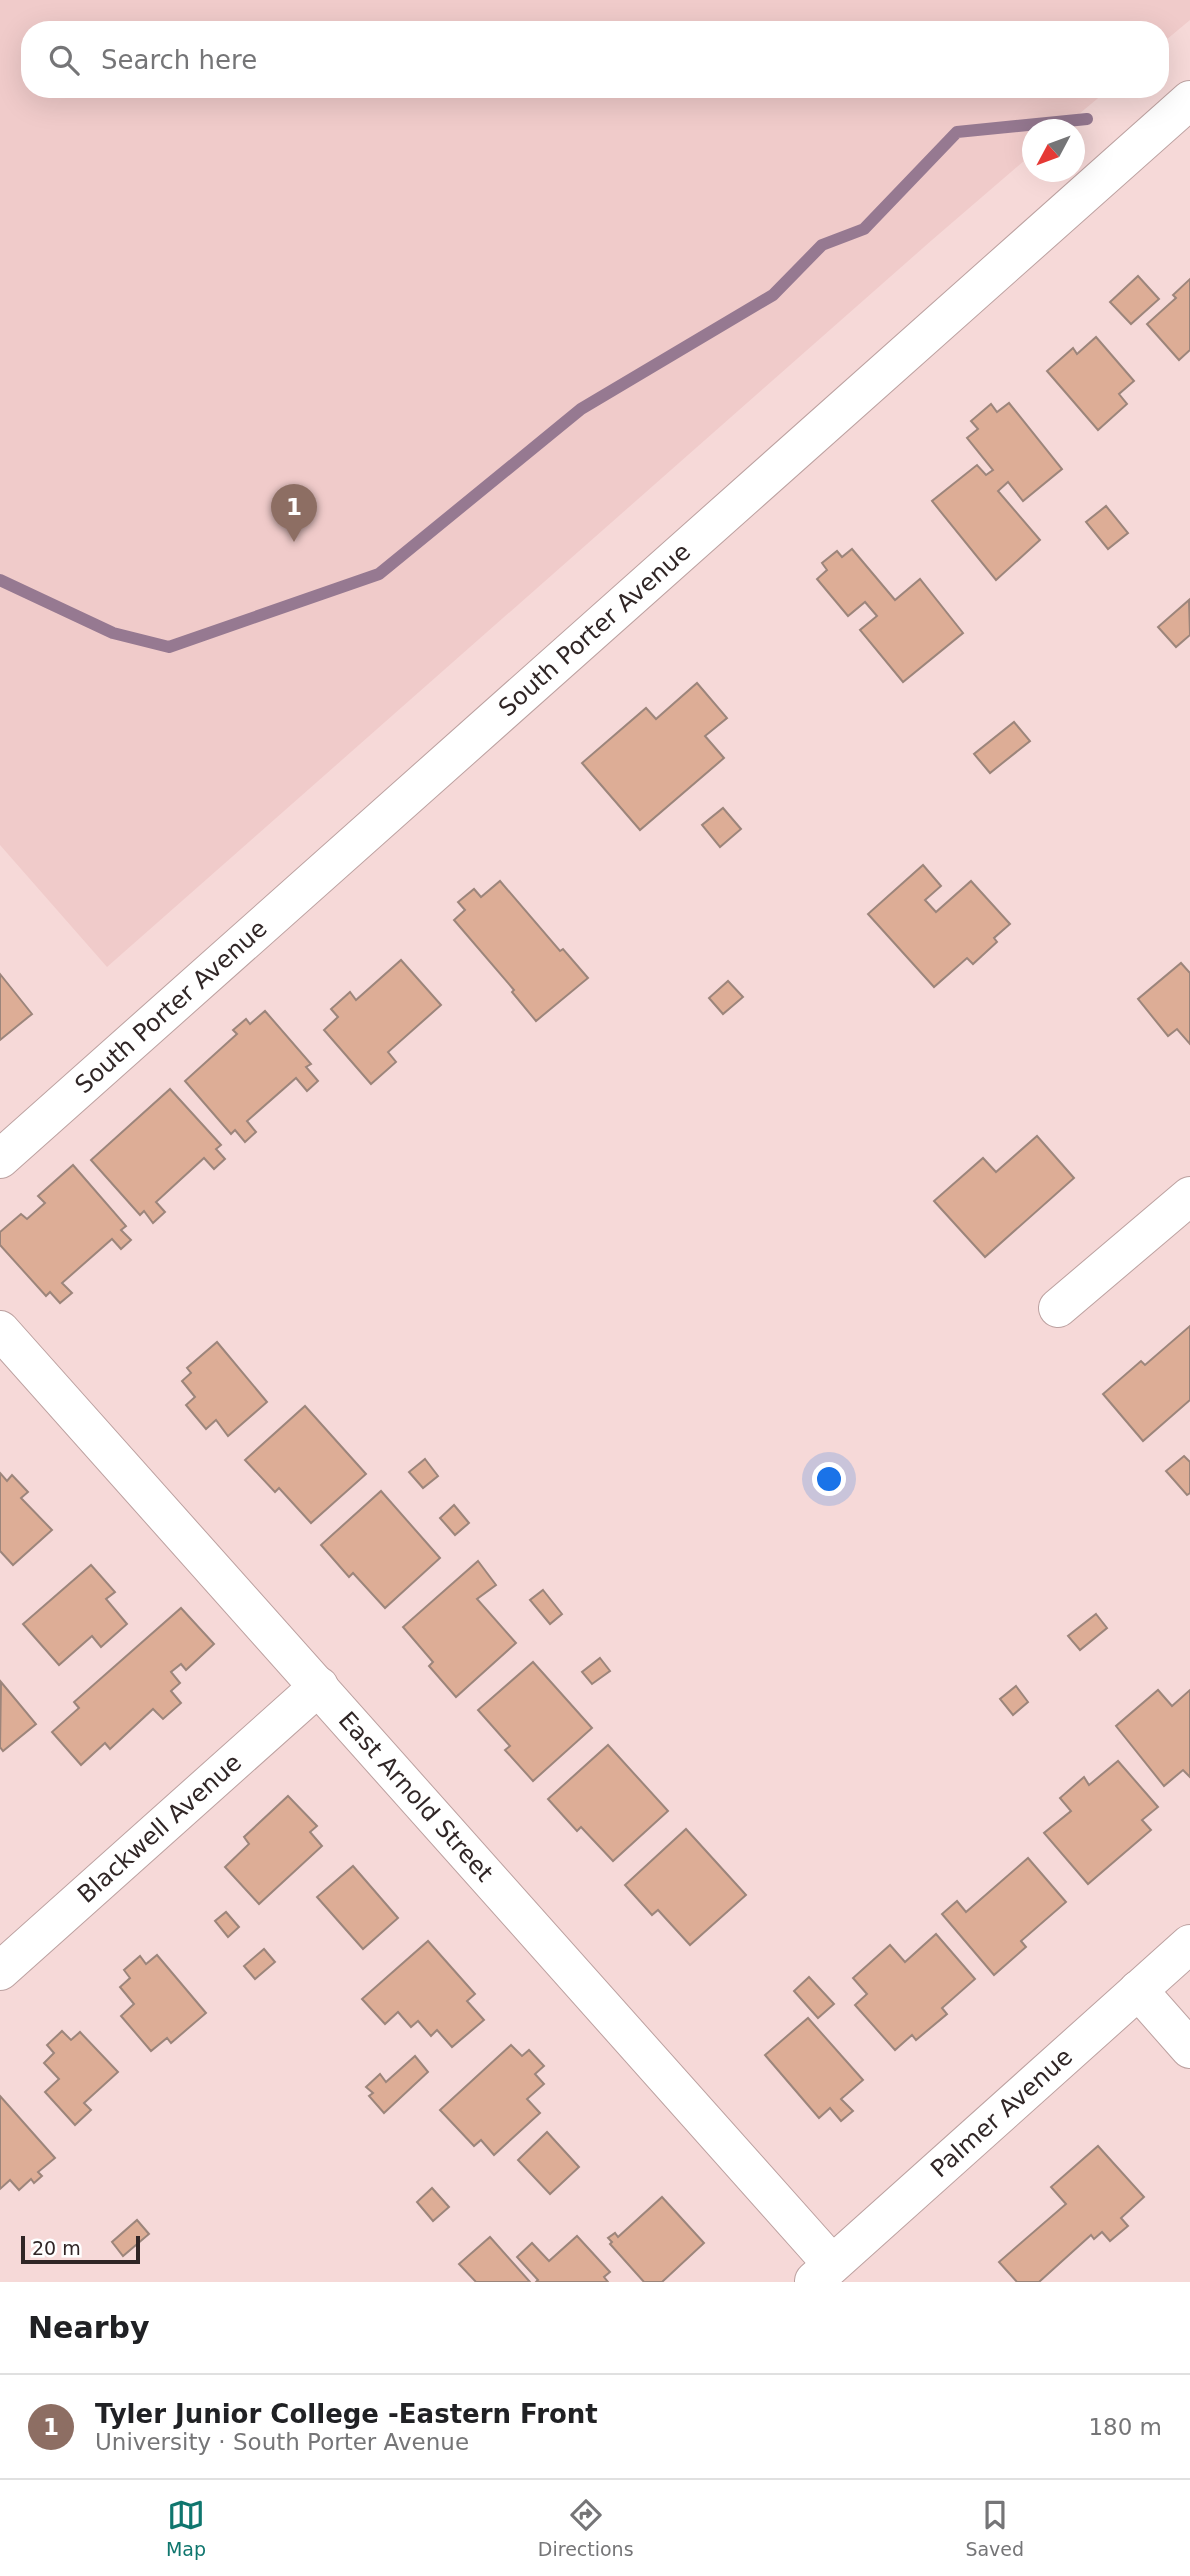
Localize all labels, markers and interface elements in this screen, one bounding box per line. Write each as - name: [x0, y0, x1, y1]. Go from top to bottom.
- search box: [21, 21, 1169, 98]
- icon: search: [45, 41, 83, 79]
- text: Search here: [101, 45, 257, 75]
- north arrow: [1022, 119, 1085, 182]
- pin: 1: [271, 484, 317, 542]
- street label: South Porter Avenue: [493, 537, 696, 722]
- street label: South Porter Avenue: [70, 914, 272, 1099]
- your location: [812, 1462, 846, 1496]
- street label: East Arnold Street: [333, 1706, 499, 1887]
- street label: Blackwell Avenue: [72, 1748, 247, 1909]
- street label: Palmer Avenue: [925, 2042, 1078, 2183]
- scale bar: [21, 2233, 140, 2265]
- text: 20 m: [32, 2237, 81, 2259]
- text: Nearby: [28, 2310, 150, 2345]
- text: Tyler Junior College -Eastern Front: [95, 2399, 598, 2429]
- text: 1: [43, 2414, 59, 2440]
- text: 180 m: [1088, 2414, 1162, 2440]
- text: University · South Porter Avenue: [95, 2429, 469, 2455]
- tab: Map: [166, 2496, 206, 2560]
- tab: Directions: [538, 2496, 634, 2560]
- tab: Saved: [965, 2496, 1024, 2560]

